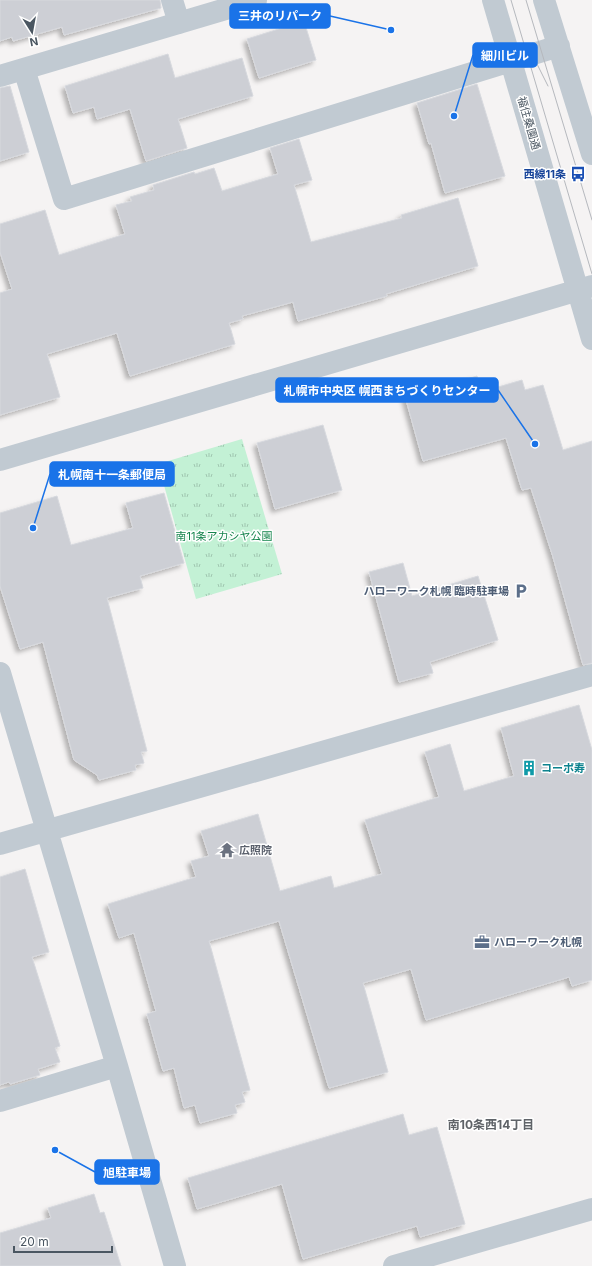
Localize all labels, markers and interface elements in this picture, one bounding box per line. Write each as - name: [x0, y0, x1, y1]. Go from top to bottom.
- callout: 三井のリパーク: [230, 4, 330, 28]
- text: 三井のリパーク: [238, 8, 322, 23]
- north arrow: [12, 12, 52, 52]
- text: N: [28, 34, 39, 49]
- callout: 細川ビル: [473, 43, 537, 67]
- text: 細川ビル: [481, 48, 529, 63]
- street label: 福住桑園通: [515, 95, 543, 151]
- bus stop icon: 西線11条: [569, 165, 587, 183]
- place label: 西線11条: [524, 167, 566, 181]
- callout: 札幌市中央区 幌西まちづくりセンター: [276, 378, 498, 402]
- text: 札幌市中央区 幌西まちづくりセンター: [284, 383, 490, 398]
- callout: 札幌南十一条郵便局: [50, 462, 174, 486]
- text: 札幌南十一条郵便局: [58, 467, 166, 482]
- park label: 南11条アカシヤ公園: [176, 529, 272, 543]
- parking icon: ハローワーク札幌 臨時駐車場: [512, 582, 530, 600]
- place label: ハローワーク札幌 臨時駐車場: [363, 584, 509, 598]
- building icon: コーポ寿: [520, 759, 538, 777]
- place label: コーポ寿: [541, 761, 585, 775]
- temple icon: 広照院: [218, 841, 236, 859]
- place label: 広照院: [239, 843, 272, 857]
- office icon: ハローワーク札幌: [473, 933, 491, 951]
- place label: ハローワーク札幌: [494, 935, 582, 949]
- district label: 南10条西14丁目: [448, 1117, 534, 1132]
- callout: 旭駐車場: [95, 1160, 159, 1184]
- text: 旭駐車場: [103, 1165, 151, 1180]
- scale bar: [14, 1228, 112, 1254]
- text: 20 m: [20, 1234, 49, 1249]

